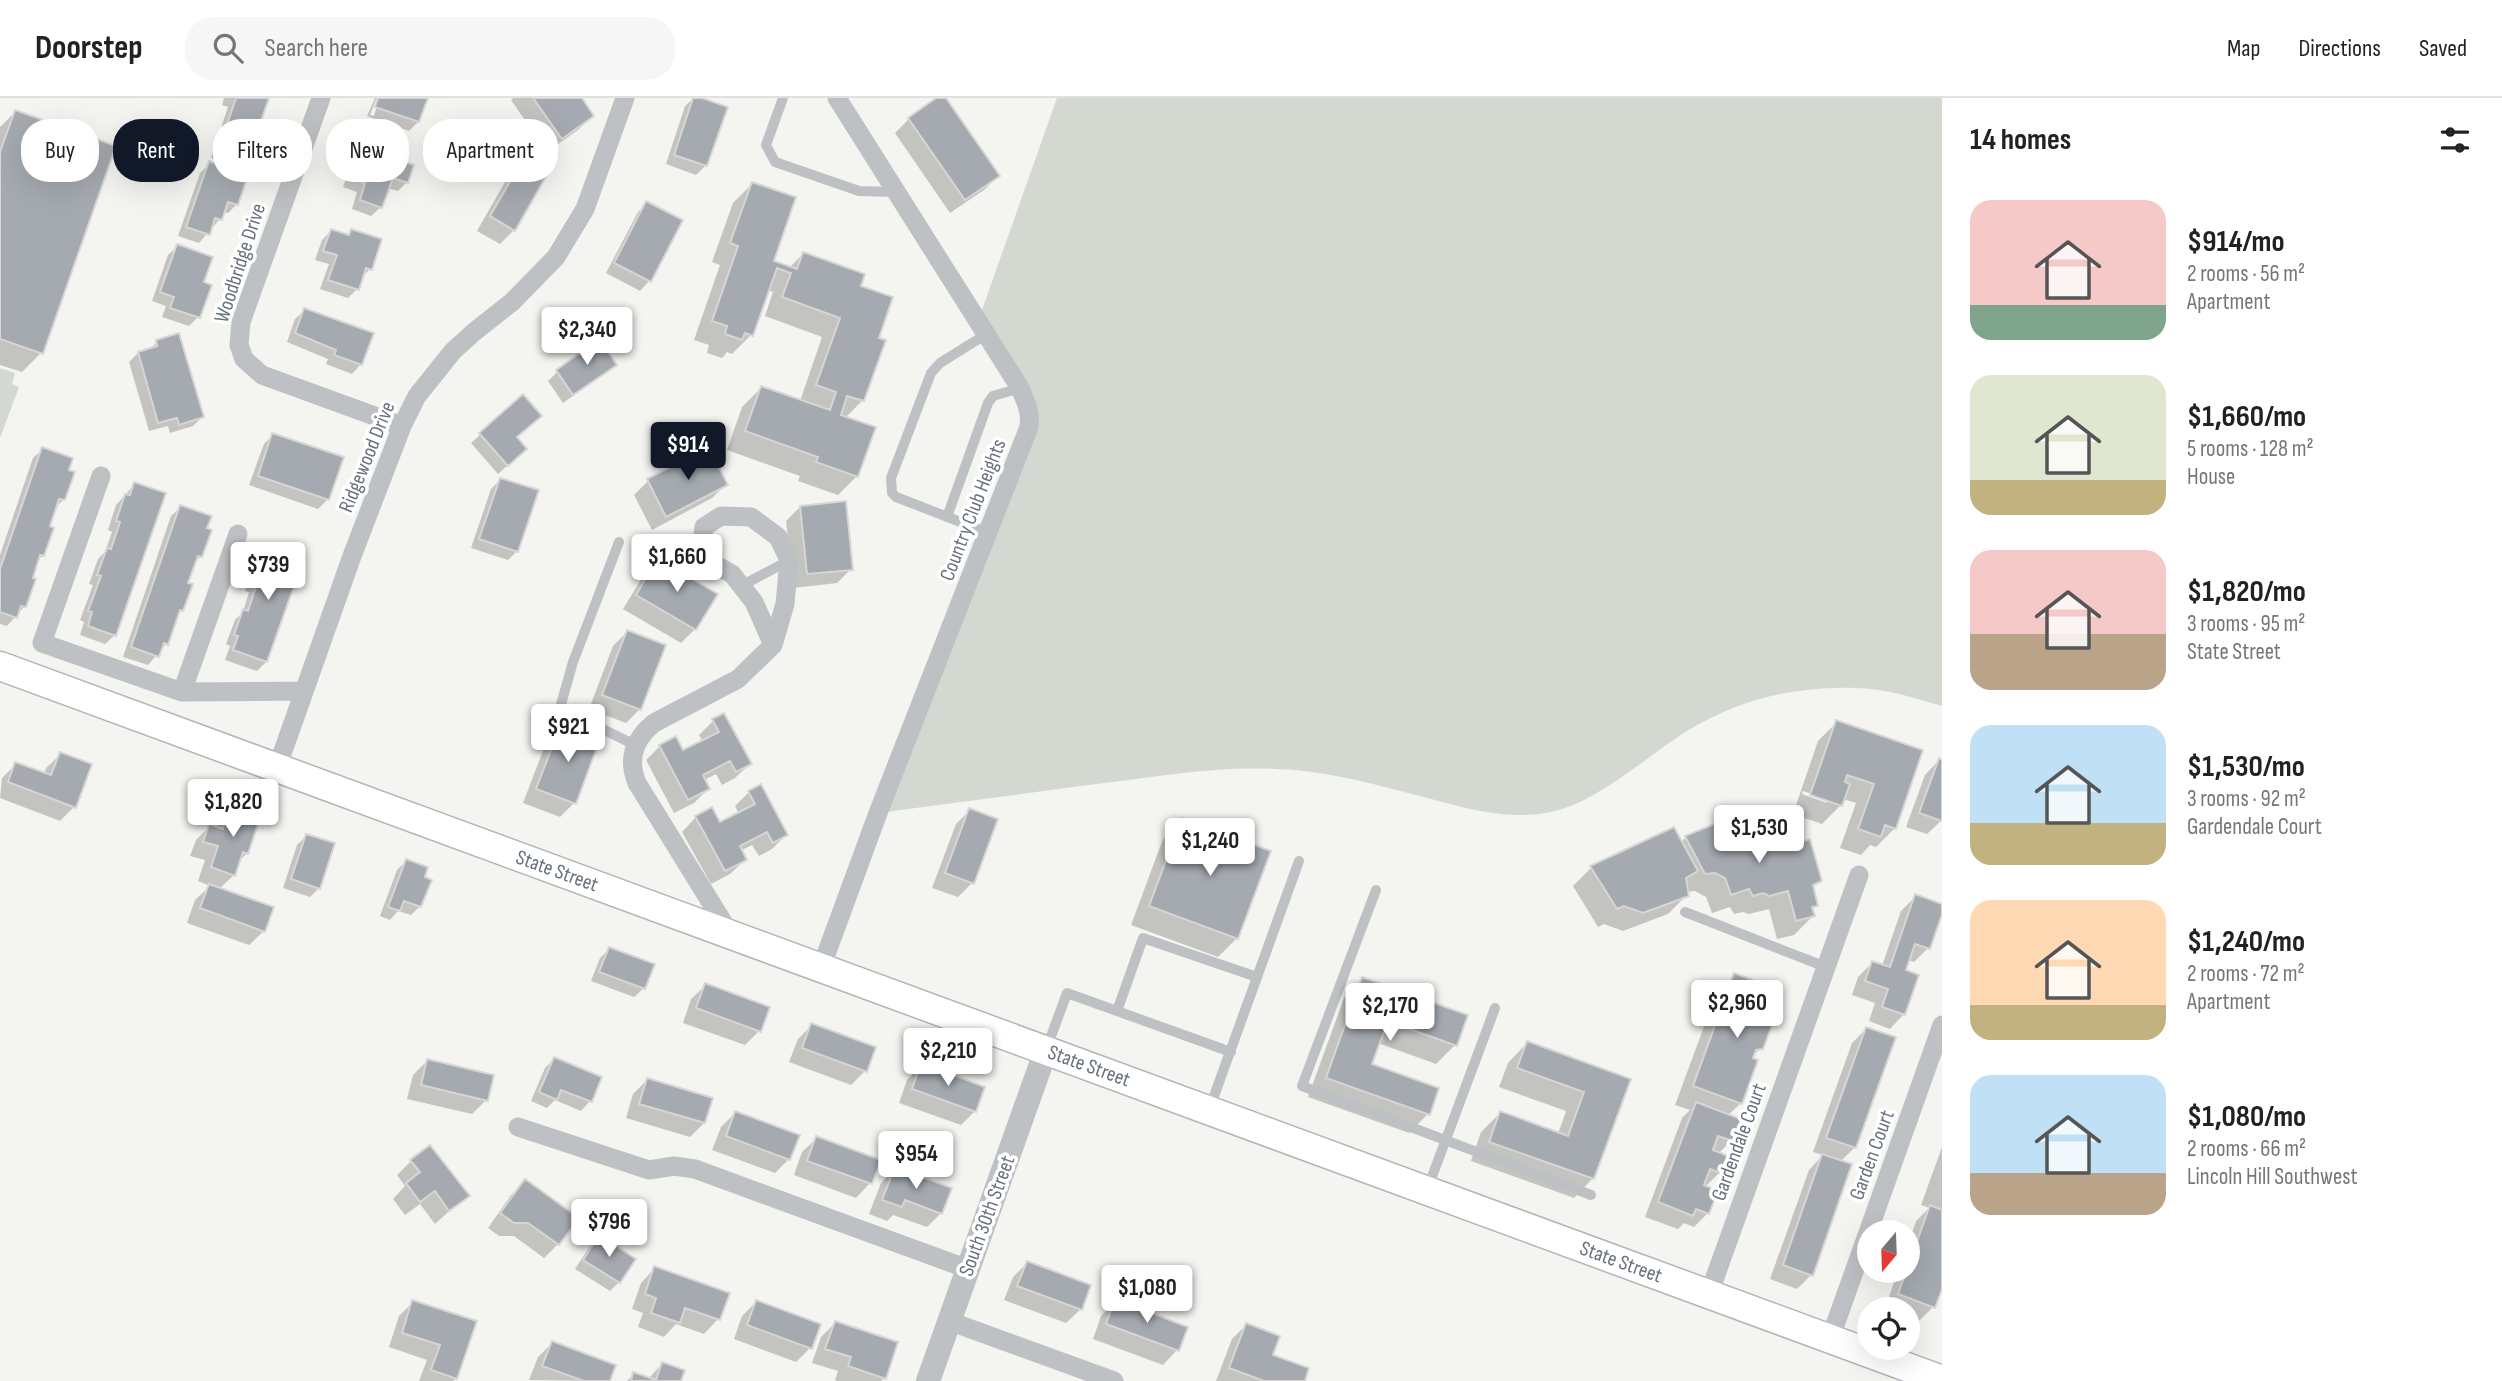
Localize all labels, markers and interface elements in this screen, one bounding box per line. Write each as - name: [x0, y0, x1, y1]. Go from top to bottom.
- search box: [185, 17, 675, 80]
- text: Doorstep: [35, 28, 143, 68]
- icon: search: [209, 29, 247, 67]
- text: Search here: [265, 33, 368, 64]
- text: Map: [2227, 34, 2260, 63]
- text: Directions: [2298, 34, 2381, 63]
- text: Saved: [2419, 34, 2467, 63]
- chip: Buy: [21, 119, 99, 182]
- chip: Rent: [113, 119, 199, 182]
- chip: Filters: [213, 119, 312, 182]
- chip: New: [326, 119, 409, 182]
- chip: Apartment: [423, 119, 558, 182]
- icon: filters: [2436, 121, 2474, 159]
- text: 14 homes: [1970, 122, 2071, 158]
- street label: Woodbridge Drive: [209, 200, 271, 326]
- text: $914/mo: [2187, 224, 2285, 260]
- icon: home: [2026, 228, 2110, 312]
- text: 2 rooms · 56 m²: [2187, 260, 2305, 288]
- text: Apartment: [2187, 288, 2271, 316]
- pin: $2,340: [530, 308, 644, 367]
- text: $2,340: [557, 316, 617, 344]
- street label: Ridgewood Drive: [334, 398, 400, 516]
- text: $1,660/mo: [2187, 399, 2306, 435]
- icon: home: [2026, 403, 2110, 487]
- pin: $914: [647, 422, 729, 482]
- text: $914: [667, 431, 709, 459]
- text: 5 rooms · 128 m²: [2187, 435, 2314, 463]
- street label: Country Club Heights: [934, 436, 1012, 584]
- text: House: [2187, 463, 2235, 491]
- pin: $1,660: [620, 534, 734, 594]
- pin: $739: [227, 542, 309, 602]
- text: $1,660: [647, 543, 707, 571]
- text: $739: [246, 551, 290, 579]
- text: $1,820/mo: [2187, 574, 2306, 610]
- icon: home: [2026, 578, 2110, 662]
- text: 3 rooms · 95 m²: [2187, 610, 2306, 638]
- text: State Street: [2187, 638, 2281, 666]
- pin: $921: [527, 704, 609, 764]
- text: $921: [547, 713, 589, 741]
- text: $1,530/mo: [2187, 749, 2305, 785]
- icon: home: [2026, 753, 2110, 837]
- pin: $1,820: [176, 780, 290, 839]
- text: 3 rooms · 92 m²: [2187, 785, 2306, 813]
- text: $1,820: [204, 788, 262, 816]
- pin: $1,530: [1702, 806, 1816, 865]
- text: Gardendale Court: [2187, 813, 2322, 841]
- text: $1,530: [1730, 814, 1788, 842]
- pin: $1,240: [1153, 818, 1267, 878]
- text: $1,240: [1181, 827, 1239, 855]
- street label: State Street: [512, 845, 602, 897]
- text: $1,240/mo: [2187, 924, 2305, 960]
- icon: home: [2026, 928, 2110, 1012]
- text: 2 rooms · 72 m²: [2187, 960, 2305, 988]
- pin: $2,960: [1680, 981, 1794, 1040]
- pin: $2,170: [1333, 984, 1447, 1043]
- text: Apartment: [2187, 988, 2271, 1016]
- text: $2,960: [1707, 989, 1767, 1017]
- text: $2,170: [1361, 992, 1419, 1020]
- pin: $2,210: [891, 1028, 1005, 1088]
- text: $2,210: [919, 1037, 977, 1065]
- street label: State Street: [1044, 1040, 1134, 1092]
- street label: Gardendale Court: [1706, 1080, 1772, 1204]
- text: $1,080/mo: [2187, 1099, 2306, 1135]
- icon: home: [2026, 1103, 2110, 1187]
- street label: Garden Court: [1844, 1107, 1900, 1203]
- pin: $954: [875, 1132, 957, 1191]
- text: 2 rooms · 66 m²: [2187, 1135, 2306, 1163]
- text: $954: [894, 1140, 938, 1168]
- street label: South 30th Street: [954, 1152, 1020, 1280]
- text: Lincoln Hill Southwest: [2187, 1163, 2357, 1191]
- pin: $796: [568, 1200, 650, 1259]
- text: $796: [587, 1208, 631, 1236]
- north arrow: [1857, 1220, 1920, 1283]
- map controls: [1857, 1220, 1920, 1360]
- street label: State Street: [1576, 1236, 1666, 1288]
- pin: $1,080: [1090, 1266, 1204, 1325]
- text: $1,080: [1117, 1274, 1177, 1302]
- button: locate: [1857, 1297, 1920, 1360]

